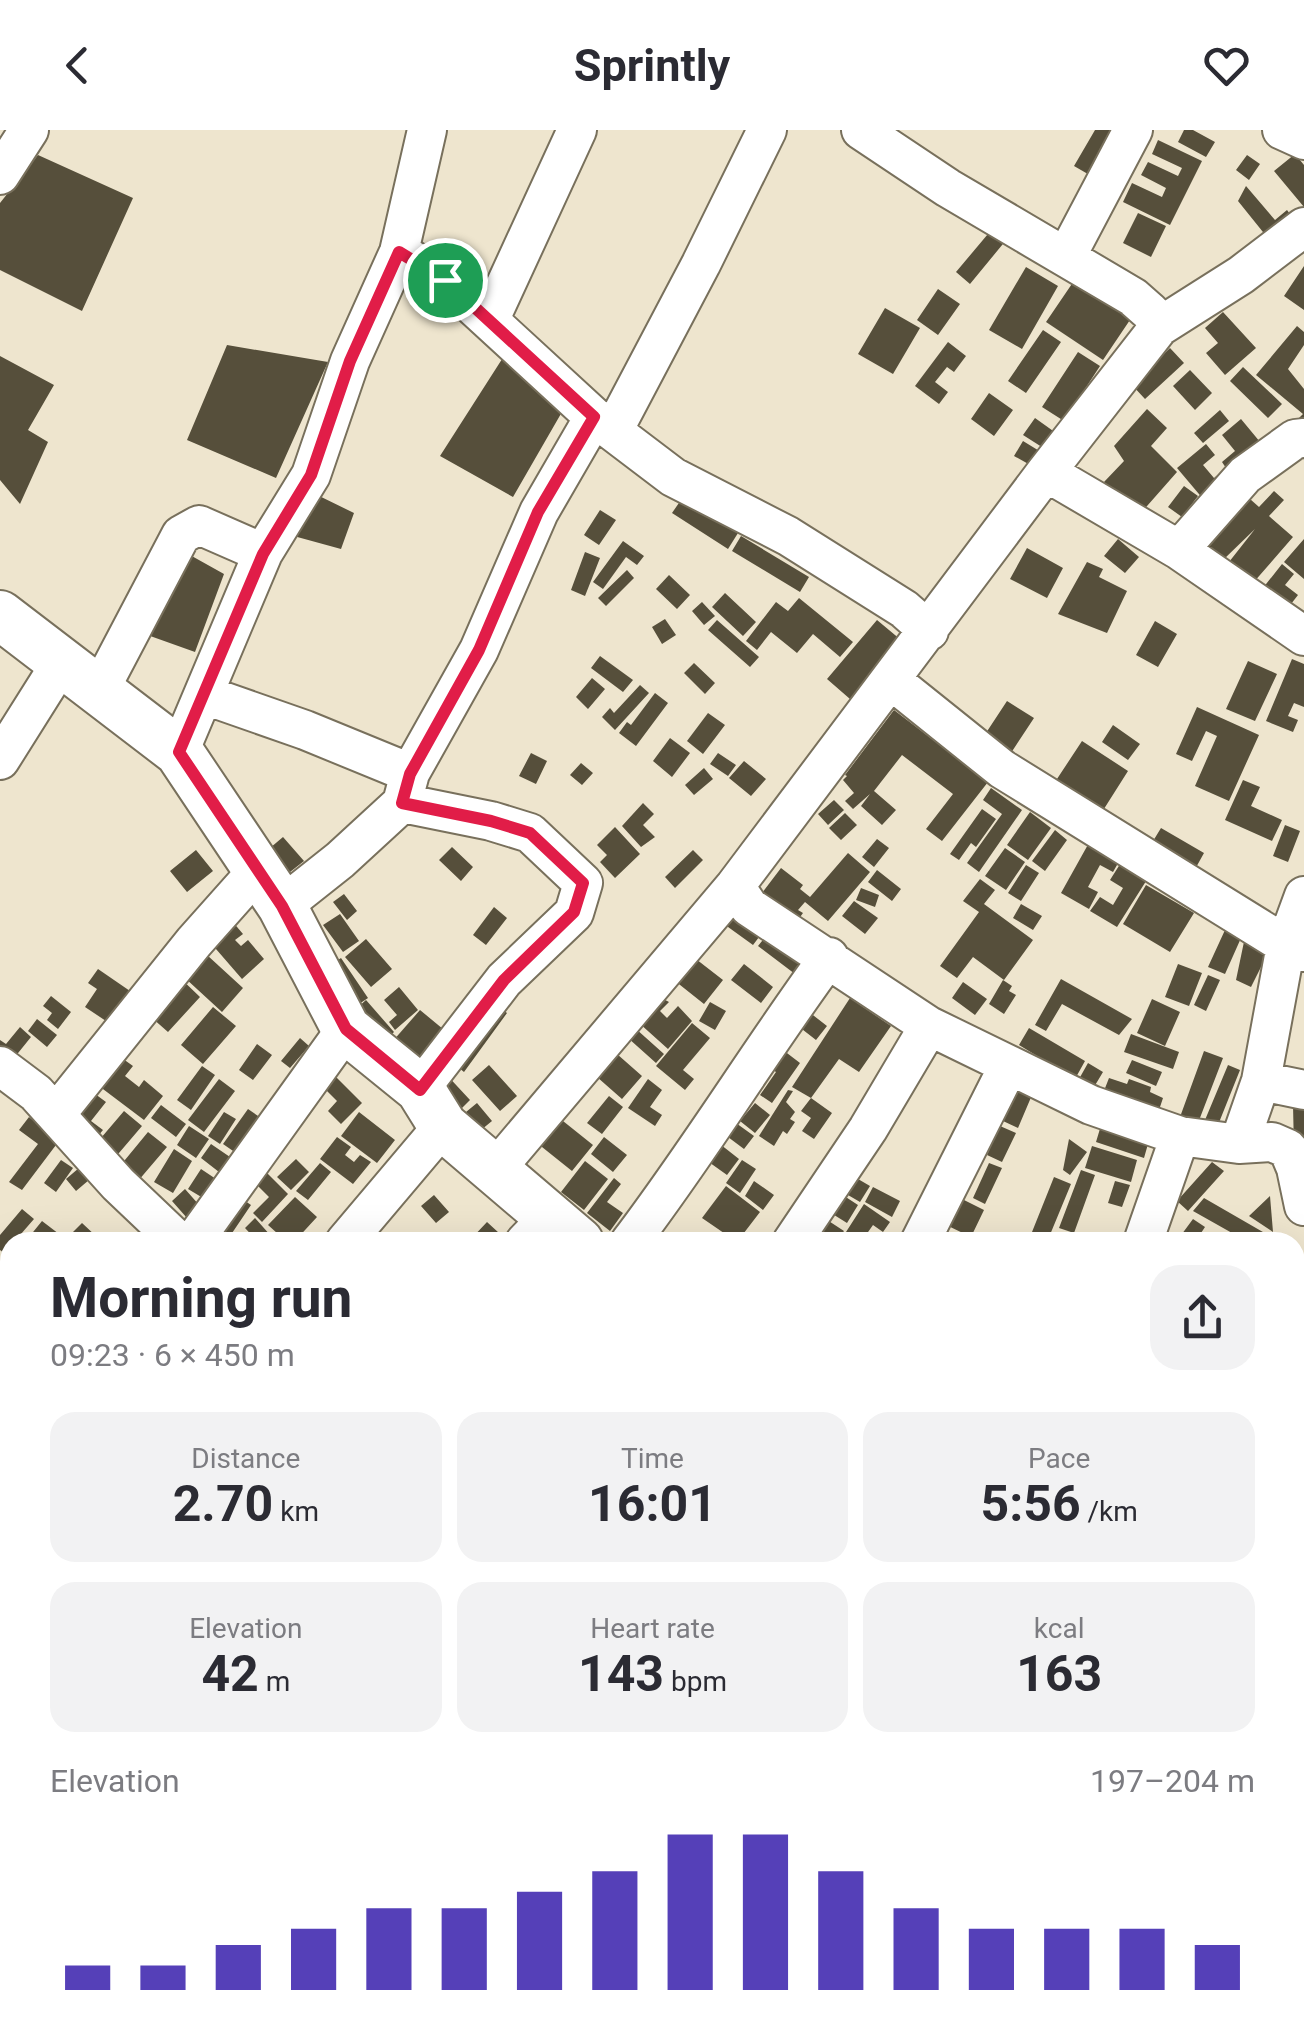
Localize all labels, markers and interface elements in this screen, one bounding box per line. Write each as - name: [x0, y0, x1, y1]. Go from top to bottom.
- icon: back: [50, 38, 105, 93]
- icon: heart: [1199, 38, 1254, 93]
- text: Sprintly: [574, 39, 730, 92]
- pin: [403, 238, 488, 323]
- icon: arrive: [418, 253, 473, 308]
- button: share: [1150, 1265, 1255, 1370]
- text: Morning run: [50, 1266, 352, 1330]
- text: 09:23 · 6 × 450 m: [50, 1336, 295, 1374]
- text: Distance: [191, 1442, 300, 1475]
- text: Time: [621, 1442, 684, 1475]
- text: Pace: [1028, 1442, 1090, 1475]
- text: 2.70: [173, 1475, 273, 1533]
- text: 16:01: [588, 1475, 717, 1533]
- text: 5:56: [980, 1475, 1081, 1533]
- text: km: [273, 1495, 319, 1528]
- text: /km: [1081, 1495, 1138, 1528]
- text: Elevation: [189, 1612, 303, 1645]
- text: Heart rate: [590, 1612, 715, 1645]
- text: kcal: [1034, 1612, 1084, 1645]
- text: 42: [201, 1645, 259, 1703]
- text: 143: [578, 1645, 664, 1703]
- text: 163: [1016, 1645, 1102, 1703]
- text: m: [259, 1665, 290, 1698]
- text: bpm: [664, 1665, 727, 1698]
- text: Elevation: [50, 1762, 180, 1800]
- text: 197–204 m: [1090, 1762, 1255, 1800]

